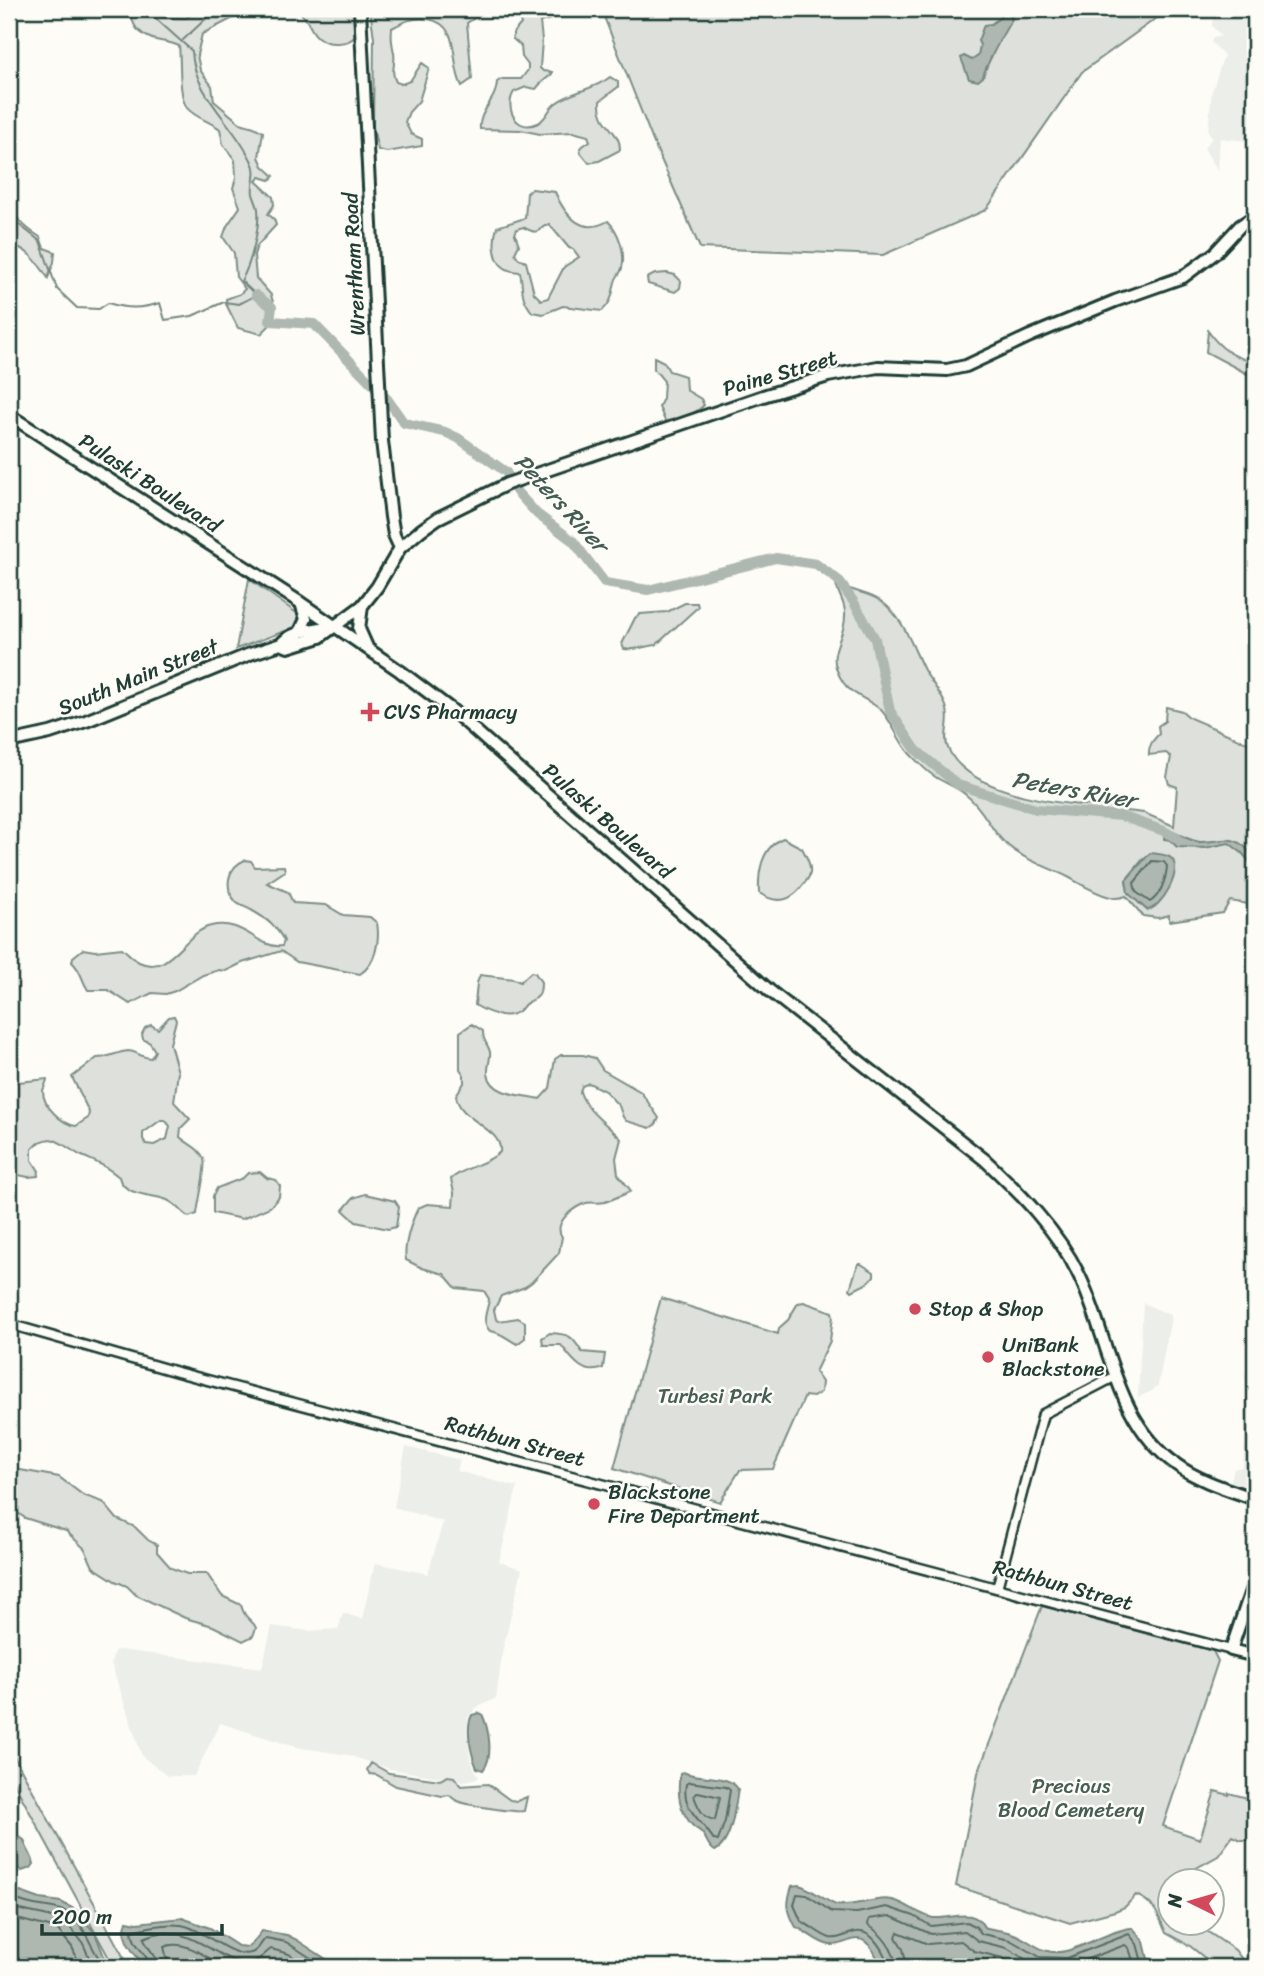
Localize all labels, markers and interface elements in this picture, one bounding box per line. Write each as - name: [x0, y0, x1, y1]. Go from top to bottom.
- street label: Wrentham Road: [331, 190, 377, 337]
- street label: Paine Street: [718, 339, 842, 407]
- street label: Pulaski Boulevard: [71, 422, 231, 545]
- water label: Peters River: [503, 443, 622, 566]
- street label: South Main Street: [52, 627, 225, 727]
- place label: CVS Pharmacy: [384, 693, 517, 731]
- marker: CVS Pharmacy: [362, 704, 378, 720]
- street label: Pulaski Boulevard: [534, 753, 684, 890]
- water label: Peters River: [1009, 759, 1143, 822]
- place label: Stop & Shop: [929, 1290, 1043, 1328]
- marker: Stop & Shop: [907, 1301, 923, 1317]
- place label: UniBank Blackstone: [1002, 1326, 1104, 1388]
- marker: UniBank Blackstone: [980, 1349, 996, 1365]
- park label: Turbesi Park: [658, 1377, 772, 1415]
- street label: Rathbun Street: [441, 1404, 589, 1478]
- place label: Blackstone Fire Department: [608, 1473, 760, 1535]
- marker: Blackstone Fire Department: [586, 1496, 602, 1512]
- street label: Rathbun Street: [989, 1548, 1137, 1622]
- park label: Precious Blood Cemetery: [998, 1767, 1145, 1829]
- north arrow: [1156, 1868, 1226, 1938]
- scale bar: [42, 1892, 222, 1936]
- text: N: [1157, 1892, 1192, 1910]
- text: 200 m: [52, 1898, 112, 1936]

